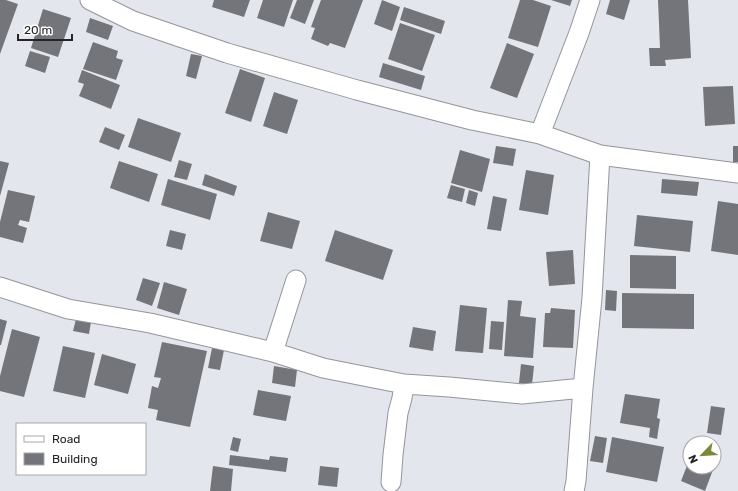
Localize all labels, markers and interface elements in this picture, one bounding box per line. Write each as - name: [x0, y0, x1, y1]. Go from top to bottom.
- scale bar: [18, 16, 72, 42]
- text: 20 m: [24, 23, 52, 37]
- legend: [16, 423, 146, 475]
- text: Road: [52, 432, 80, 446]
- north arrow: [682, 435, 722, 475]
- text: Building: [52, 452, 98, 466]
- text: N: [686, 453, 701, 465]

